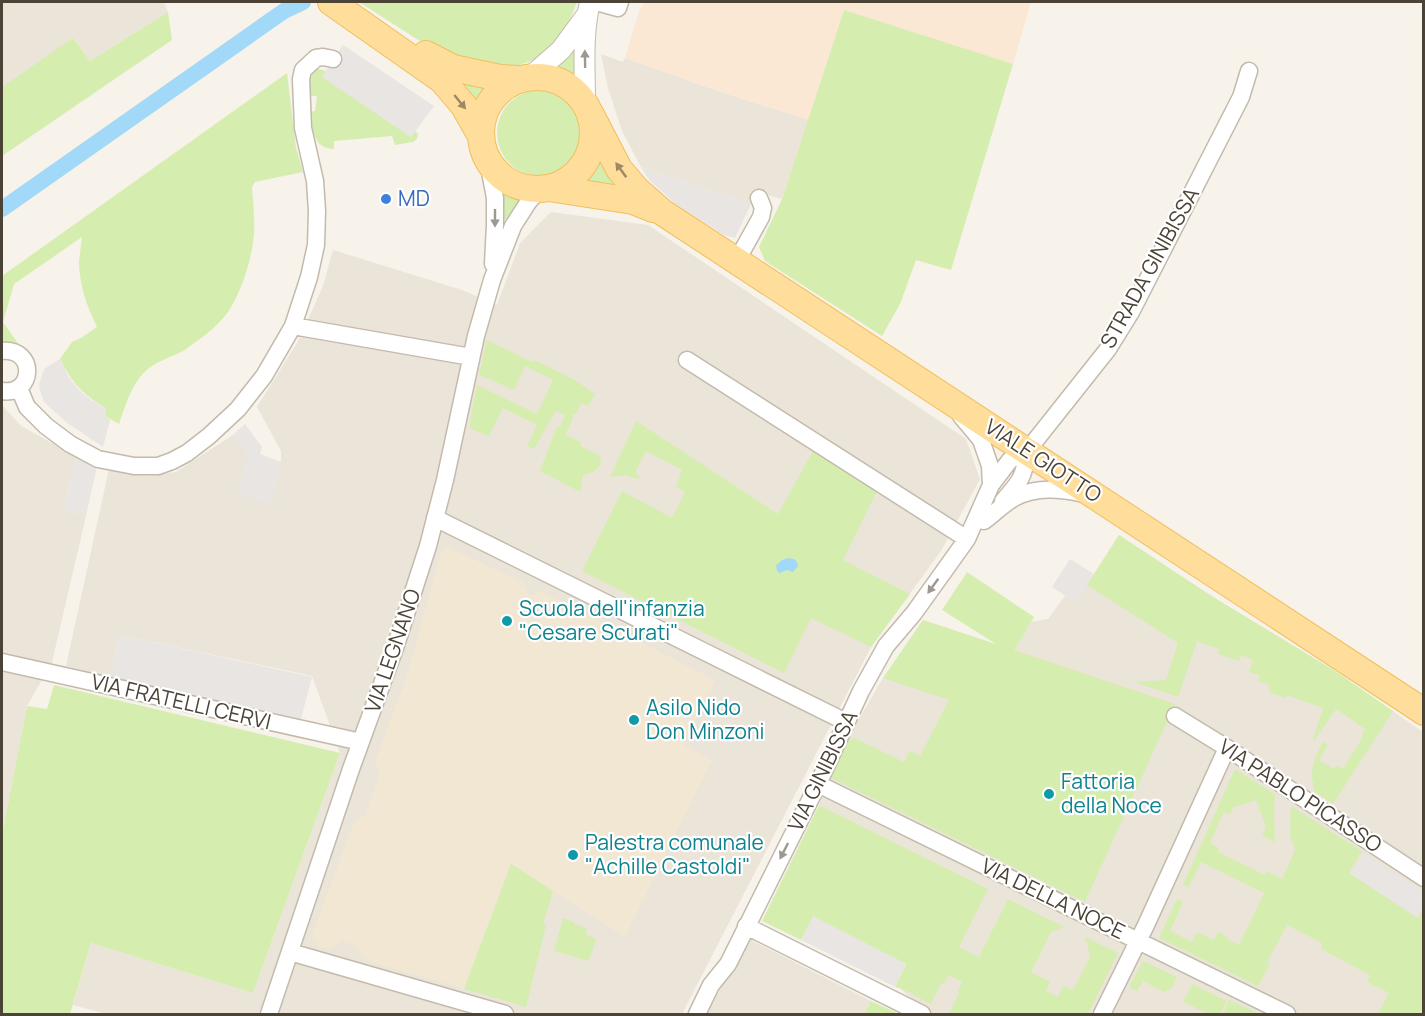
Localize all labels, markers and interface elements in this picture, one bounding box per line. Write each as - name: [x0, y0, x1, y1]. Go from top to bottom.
- one-way arrow: [580, 50, 590, 69]
- one-way arrow: [453, 94, 466, 109]
- one-way arrow: [616, 163, 628, 178]
- street label: STRADA GINIBISSA: [1093, 182, 1205, 353]
- place label: MD: [398, 184, 430, 212]
- marker: MD: [379, 192, 393, 206]
- one-way arrow: [490, 209, 500, 228]
- street label: VIALE GIOTTO: [980, 412, 1107, 508]
- one-way arrow: [927, 578, 939, 594]
- street label: VIA LEGNANO: [358, 585, 426, 716]
- place label: Scuola dell'infanzia "Cesare Scurati": [519, 594, 705, 646]
- marker: Scuola dell'infanzia "Cesare Scurati": [500, 614, 514, 628]
- street label: VIA FRATELLI CERVI: [89, 667, 274, 735]
- place label: Asilo Nido Don Minzoni: [646, 693, 764, 745]
- street label: VIA GINIBISSA: [781, 705, 863, 836]
- marker: Asilo Nido Don Minzoni: [627, 713, 641, 727]
- street label: VIA PABLO PICASSO: [1214, 732, 1387, 858]
- place label: Fattoria della Noce: [1061, 767, 1162, 819]
- marker: Fattoria della Noce: [1042, 787, 1056, 801]
- place label: Palestra comunale "Achille Castoldi": [585, 828, 764, 880]
- one-way arrow: [780, 842, 789, 859]
- marker: Palestra comunale "Achille Castoldi": [566, 848, 580, 862]
- street label: VIA DELLA NOCE: [977, 851, 1130, 945]

